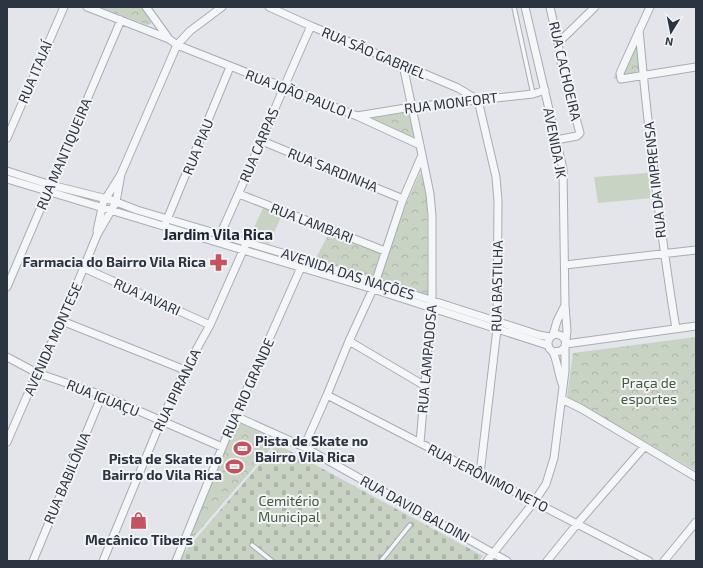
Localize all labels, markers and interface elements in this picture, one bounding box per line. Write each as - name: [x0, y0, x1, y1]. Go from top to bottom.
- north arrow: [651, 12, 691, 52]
- street label: RUA CACHOEIRA: [546, 19, 585, 123]
- street label: RUA SÃO GABRIEL: [319, 23, 429, 82]
- text: N: [664, 35, 674, 49]
- street label: RUA ITAJAÍ: [14, 38, 55, 106]
- street label: RUA JOÃO PAULO I: [243, 65, 355, 122]
- street label: RUA MONFORT: [403, 88, 499, 117]
- street label: RUA MANTIQUEIRA: [32, 95, 95, 212]
- street label: RUA CARPAS: [235, 105, 282, 185]
- street label: AVENIDA JK: [540, 106, 571, 180]
- street label: RUA PIAU: [179, 116, 217, 178]
- street label: RUA DA IMPRENSA: [640, 121, 669, 239]
- street label: RUA SARDINHA: [286, 144, 381, 195]
- street label: RUA LAMBARI: [268, 199, 356, 246]
- district label: Jardim Vila Rica: [163, 225, 273, 243]
- street label: RUA BASTILHA: [487, 240, 506, 332]
- street label: AVENIDA DAS NAÇÕES: [279, 244, 417, 304]
- pharmacy icon: Farmacia do Bairro Vila Rica: [209, 252, 229, 272]
- place label: Farmacia do Bairro Vila Rica: [23, 253, 206, 270]
- street label: RUA JAVARI: [111, 274, 183, 319]
- street label: AVENIDA MONTESE: [20, 279, 85, 398]
- street label: RUA LAMPADOSA: [413, 303, 440, 414]
- street label: RUA RIO GRANDE: [218, 335, 277, 440]
- street label: RUA IPIRANGA: [149, 345, 204, 434]
- park label: Praça de esportes: [621, 374, 677, 407]
- street label: RUA IGUAÇU: [64, 375, 142, 421]
- street label: RUA BABILÔNIA: [40, 429, 94, 526]
- place label: Pista de Skate no Bairro Vila Rica: [255, 432, 368, 465]
- sports icon: Pista de Skate no Bairro Vila Rica: [232, 439, 252, 459]
- street label: RUA JERÔNIMO NETO: [425, 440, 551, 515]
- place label: Pista de Skate no Bairro do Vila Rica: [102, 450, 222, 483]
- sports icon: Pista de Skate no Bairro do Vila Rica: [225, 457, 245, 477]
- street label: RUA DAVID BALDINI: [358, 471, 473, 546]
- park label: Cemitério Municipal: [258, 492, 321, 525]
- shop icon: Mecânico Tibers: [129, 510, 149, 530]
- place label: Mecânico Tibers: [85, 531, 193, 548]

